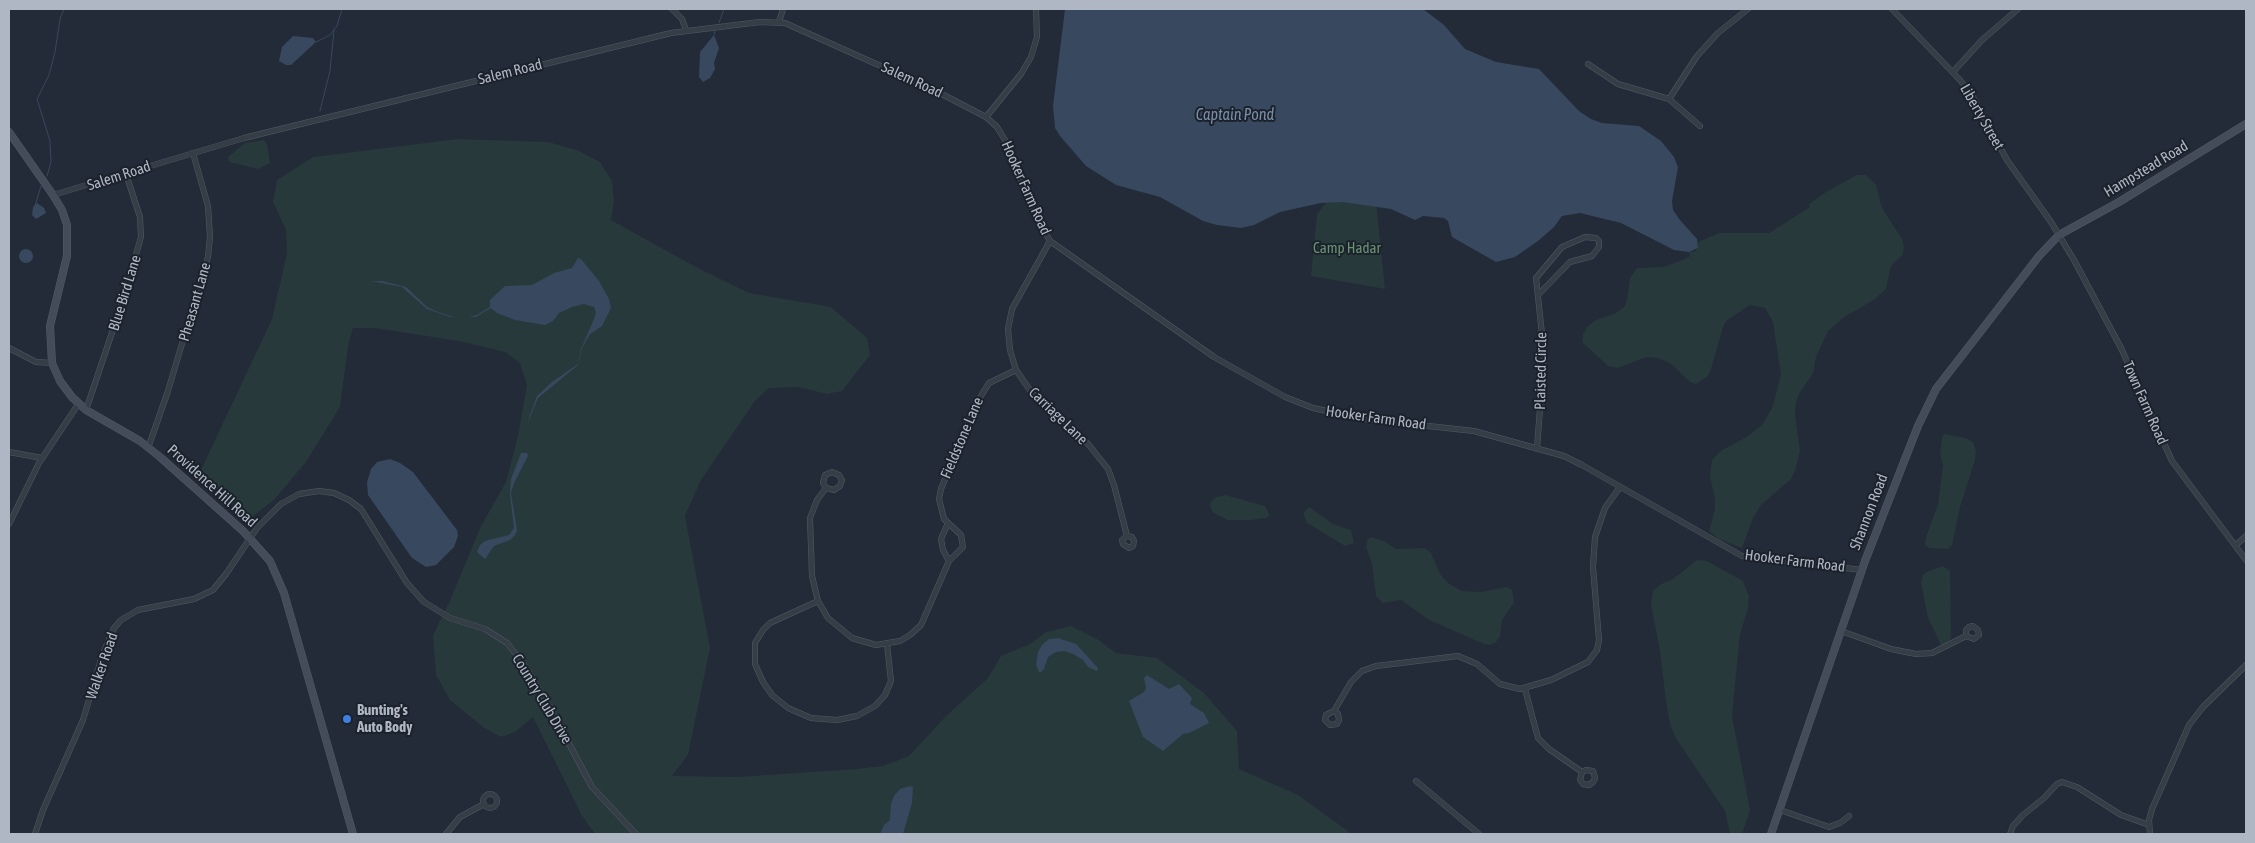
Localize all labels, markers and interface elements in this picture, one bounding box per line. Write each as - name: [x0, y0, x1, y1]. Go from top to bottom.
- street label: Salem Road: [476, 55, 544, 89]
- street label: Salem Road: [879, 58, 945, 102]
- street label: Liberty Street: [1956, 81, 2008, 153]
- water label: Captain Pond: [1196, 105, 1274, 125]
- street label: Hampstead Road: [2101, 137, 2191, 201]
- street label: Hooker Farm Road: [997, 138, 1055, 238]
- street label: Salem Road: [85, 157, 153, 195]
- park label: Camp Hadar: [1313, 239, 1381, 257]
- street label: Blue Bird Lane: [105, 253, 145, 333]
- street label: Pheasant Lane: [175, 260, 215, 344]
- street label: Plaisted Circle: [1531, 332, 1551, 410]
- street label: Town Farm Road: [2119, 358, 2171, 448]
- street label: Carriage Lane: [1025, 384, 1091, 448]
- street label: Fieldstone Lane: [937, 395, 987, 481]
- street label: Hooker Farm Road: [1325, 402, 1427, 434]
- street label: Providence Hill Road: [163, 441, 261, 531]
- street label: Shannon Road: [1846, 471, 1892, 553]
- street label: Hooker Farm Road: [1744, 546, 1846, 576]
- street label: Walker Road: [82, 630, 122, 702]
- street label: Country Club Drive: [508, 651, 576, 747]
- place label: Bunting's Auto Body: [357, 701, 412, 736]
- marker: Bunting's Auto Body: [341, 713, 353, 725]

